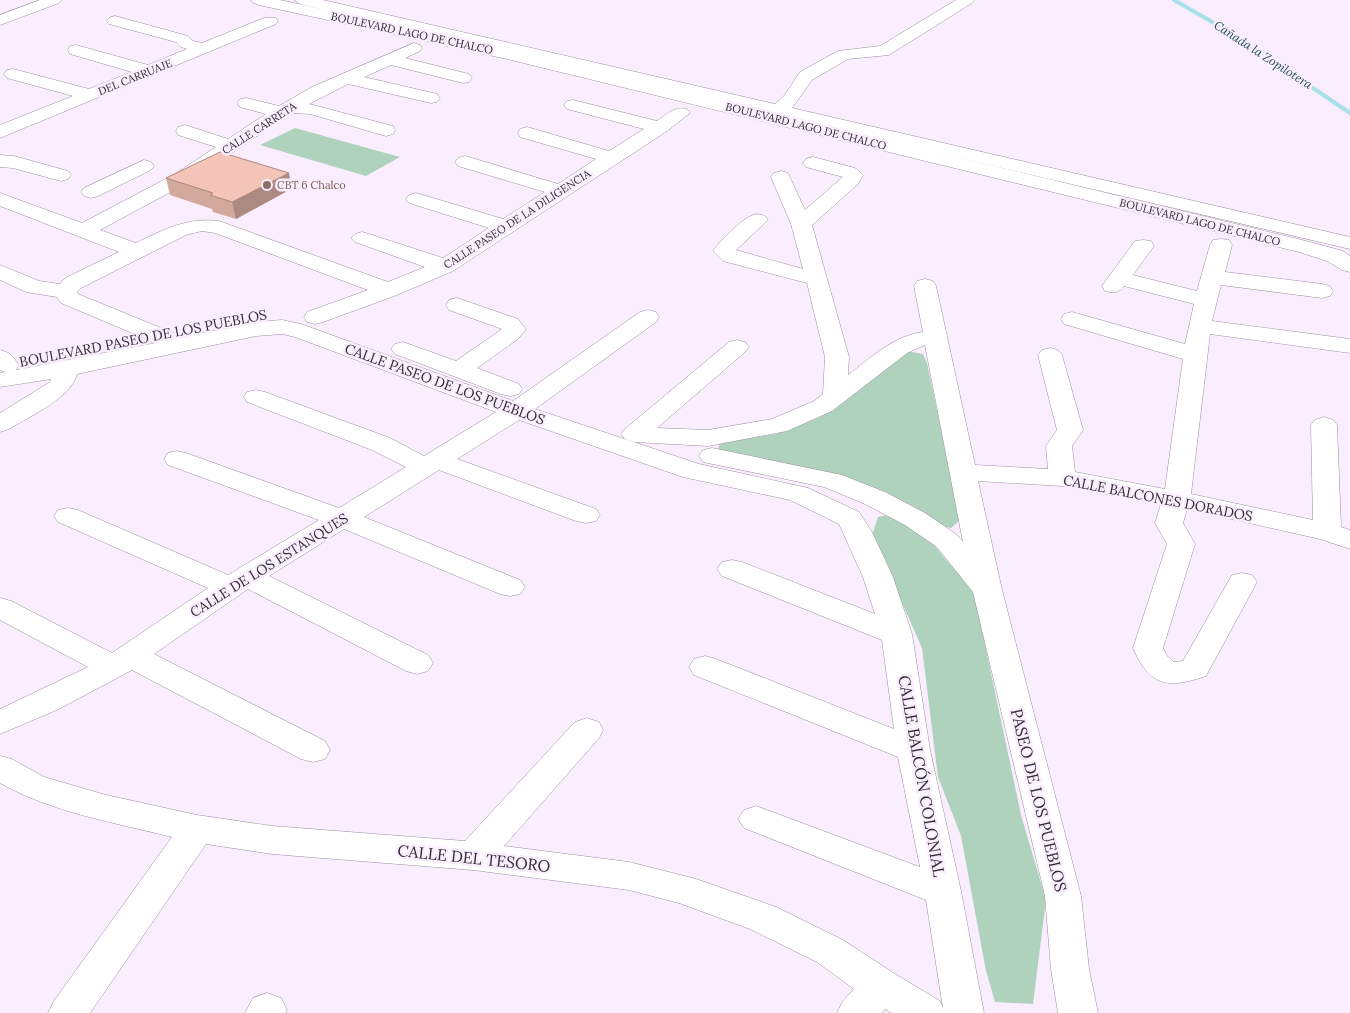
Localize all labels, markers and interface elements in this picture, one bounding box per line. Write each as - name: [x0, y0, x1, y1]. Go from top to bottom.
- street label: BOULEVARD LAGO DE CHALCO: [330, 9, 495, 57]
- water label: Cañada la Zopilotera: [1211, 17, 1316, 92]
- street label: DEL CARRUAJE: [96, 56, 174, 98]
- street label: CALLE CARRETA: [219, 98, 300, 157]
- street label: BOULEVARD LAGO DE CHALCO: [724, 99, 888, 153]
- street label: CALLE PASEO DE LA DILIGENCIA: [441, 166, 594, 272]
- place label: CBT 6 Chalco: [277, 178, 346, 192]
- marker: CBT 6 Chalco: [261, 179, 273, 191]
- street label: BOULEVARD LAGO DE CHALCO: [1118, 195, 1282, 249]
- street label: BOULEVARD PASEO DE LOS PUEBLOS: [18, 305, 268, 371]
- street label: CALLE PASEO DE LOS PUEBLOS: [342, 339, 548, 429]
- street label: CALLE BALCONES DORADOS: [1062, 471, 1254, 525]
- street label: CALLE DE LOS ESTANQUES: [187, 509, 351, 621]
- street label: CALLE BALCÓN COLONIAL: [894, 674, 950, 878]
- street label: PASEO DE LOS PUEBLOS: [1007, 706, 1071, 894]
- street label: CALLE DEL TESORO: [397, 840, 551, 876]

